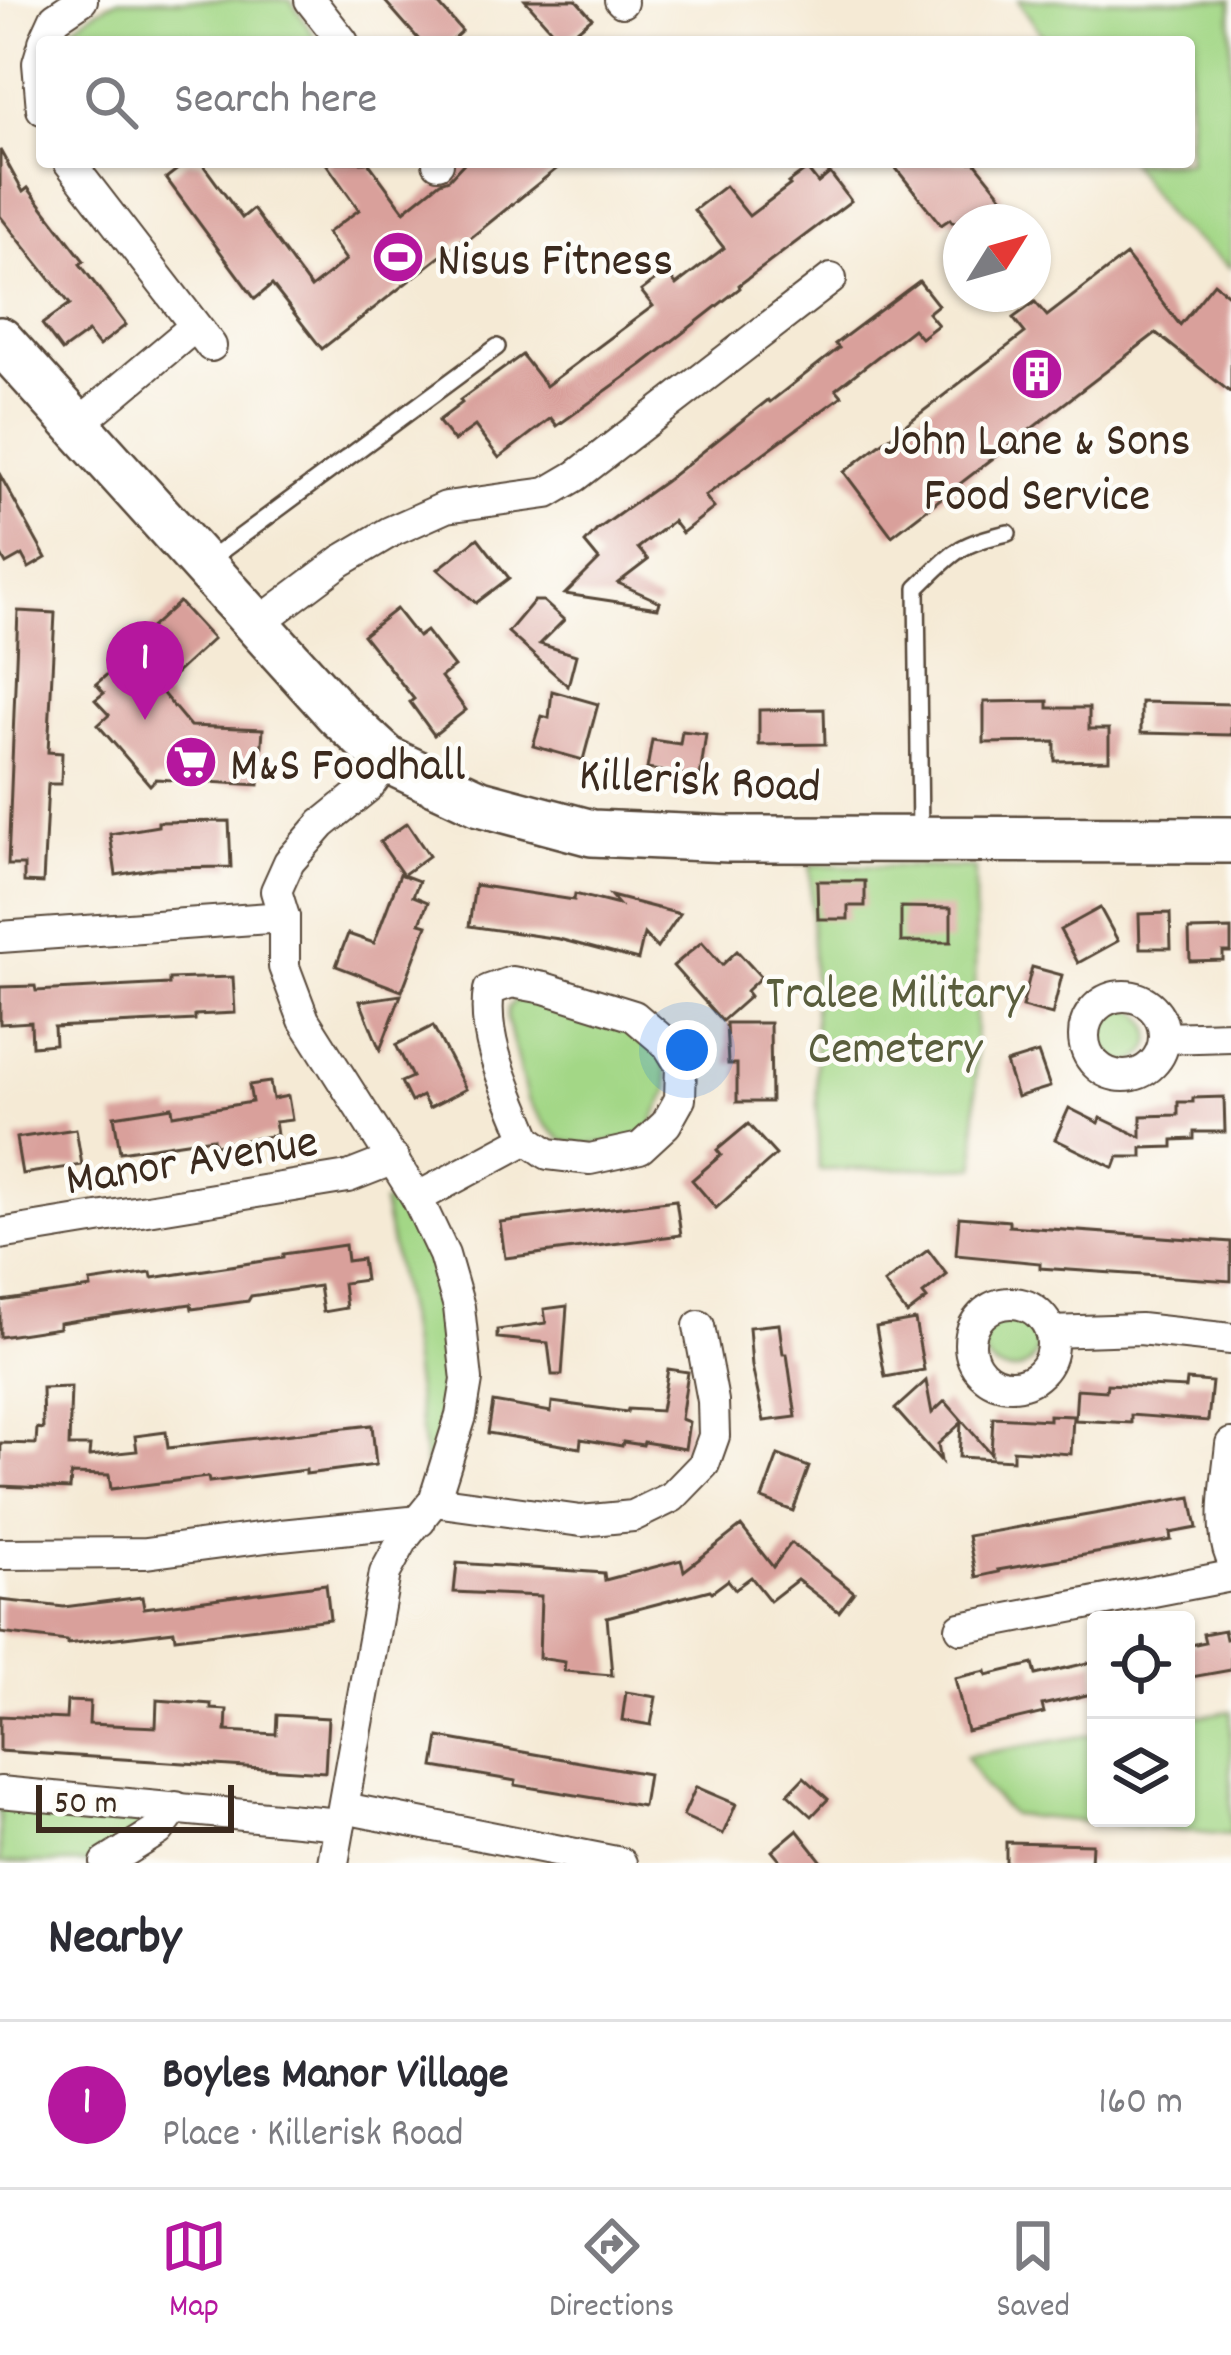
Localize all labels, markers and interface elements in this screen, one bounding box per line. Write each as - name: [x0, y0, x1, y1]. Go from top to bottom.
- search box: [36, 36, 1195, 168]
- icon: search: [78, 69, 144, 135]
- text: Search here: [174, 70, 377, 134]
- north arrow: [943, 204, 1051, 312]
- sports icon: Nisus Fitness: [370, 229, 426, 285]
- place label: Nisus Fitness: [437, 230, 673, 299]
- building icon: John Lane & Sons Food Service: [1009, 346, 1065, 402]
- place label: John Lane & Sons Food Service: [883, 410, 1191, 534]
- pin: 1: [106, 621, 184, 720]
- supermarket icon: M&S Foodhall: [163, 734, 219, 790]
- place label: M&S Foodhall: [230, 735, 465, 804]
- street label: Killerisk Road: [577, 744, 822, 825]
- park label: Tralee Military Cemetery: [766, 963, 1026, 1087]
- your location: [657, 1020, 717, 1080]
- street label: Manor Avenue: [61, 1110, 323, 1218]
- map controls: [1087, 1611, 1195, 1827]
- button: locate: [1087, 1611, 1195, 1719]
- button: layers: [1087, 1719, 1195, 1827]
- scale bar: [36, 1779, 234, 1832]
- text: 50 m: [54, 1782, 118, 1829]
- text: Nearby: [48, 1905, 181, 1977]
- text: Boyles Manor Village: [162, 2045, 509, 2109]
- text: 1: [83, 2077, 91, 2132]
- text: 160 m: [1098, 2077, 1183, 2132]
- text: Place · Killerisk Road: [162, 2109, 464, 2164]
- tab: Map: [161, 2213, 227, 2332]
- tab: Directions: [549, 2213, 674, 2332]
- tab: Saved: [996, 2213, 1070, 2332]

